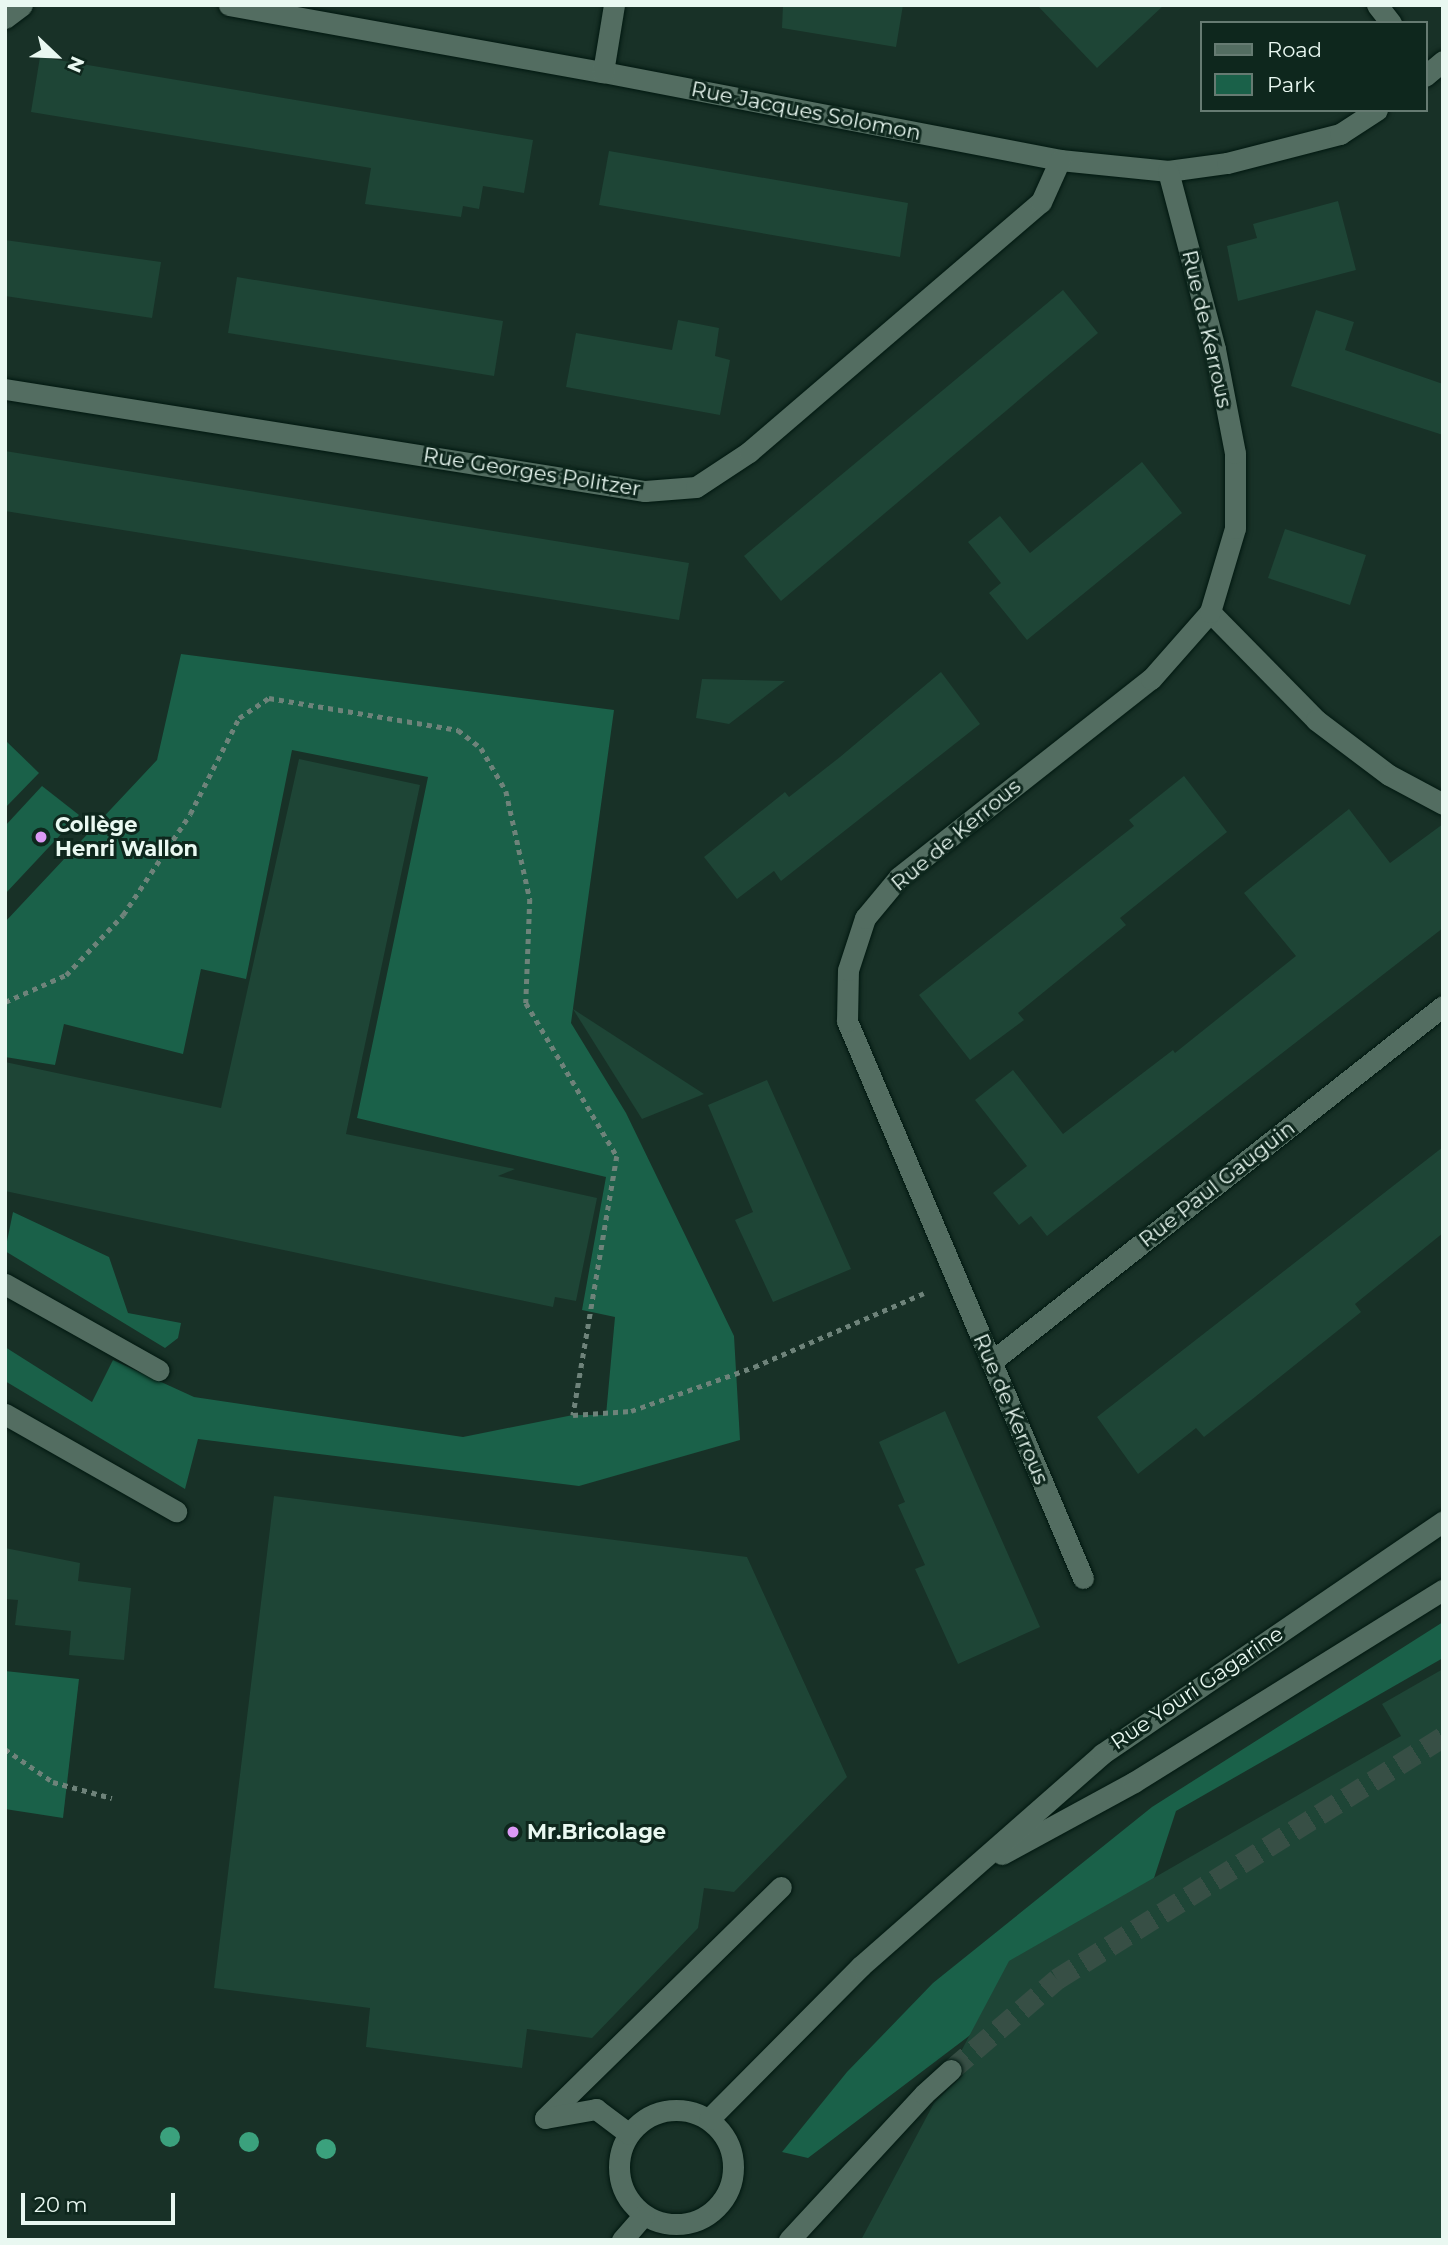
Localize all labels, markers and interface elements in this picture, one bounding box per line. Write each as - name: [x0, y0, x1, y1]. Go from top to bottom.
- north arrow: [21, 21, 91, 91]
- legend: [1200, 21, 1427, 112]
- text: Road: [1267, 37, 1322, 62]
- text: N: [62, 53, 89, 76]
- text: Park: [1267, 72, 1315, 97]
- street label: Rue Jacques Solomon: [689, 76, 923, 146]
- street label: Rue de Kerrous: [1177, 248, 1237, 410]
- street label: Rue Georges Politzer: [421, 442, 643, 502]
- street label: Rue de Kerrous: [886, 774, 1026, 896]
- place label: Collège Henri Wallon: [55, 812, 198, 862]
- marker: Collège Henri Wallon: [33, 829, 49, 845]
- street label: Rue Paul Gauguin: [1134, 1115, 1300, 1253]
- street label: Rue de Kerrous: [968, 1330, 1054, 1488]
- street label: Rue Youri Gagarine: [1106, 1621, 1288, 1755]
- place label: Mr.Bricolage: [527, 1819, 666, 1845]
- marker: Mr.Bricolage: [505, 1824, 521, 1840]
- scale bar: [24, 2178, 178, 2222]
- text: 20 m: [34, 2192, 88, 2217]

